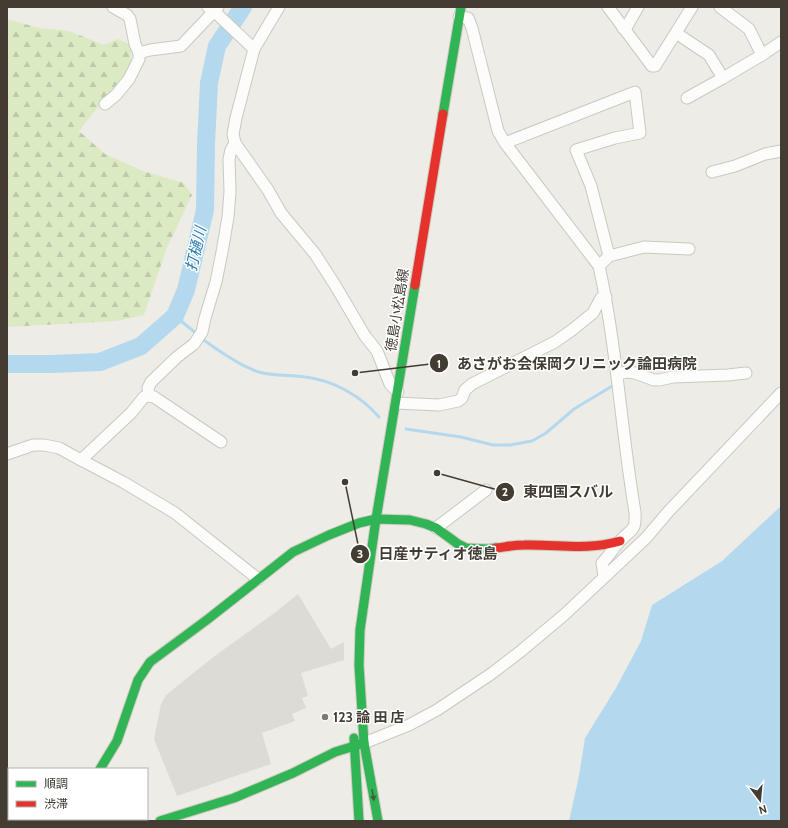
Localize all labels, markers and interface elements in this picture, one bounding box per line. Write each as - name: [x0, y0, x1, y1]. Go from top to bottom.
- water label: 打樋川: [182, 223, 210, 273]
- street label: 徳島小松島線: [382, 267, 412, 353]
- callout: あさがお会保岡クリニック論田病院: [429, 350, 705, 377]
- text: あさがお会保岡クリニック論田病院: [457, 355, 697, 373]
- text: 1: [437, 356, 441, 371]
- callout: 東四国スバル: [495, 478, 621, 505]
- text: 東四国スバル: [523, 483, 613, 501]
- text: 2: [502, 484, 508, 499]
- callout: 日産サティオ徳島: [350, 540, 506, 567]
- text: 日産サティオ徳島: [378, 545, 498, 563]
- text: 3: [357, 546, 363, 561]
- place label: 123 論 田 店: [333, 708, 405, 726]
- marker: 123 論 田 店: [320, 712, 330, 722]
- legend: [8, 768, 148, 820]
- text: 順調: [44, 776, 68, 791]
- north arrow: [740, 780, 780, 820]
- one-way arrow: [371, 789, 377, 801]
- text: 渋滞: [44, 796, 68, 811]
- text: N: [757, 802, 768, 817]

